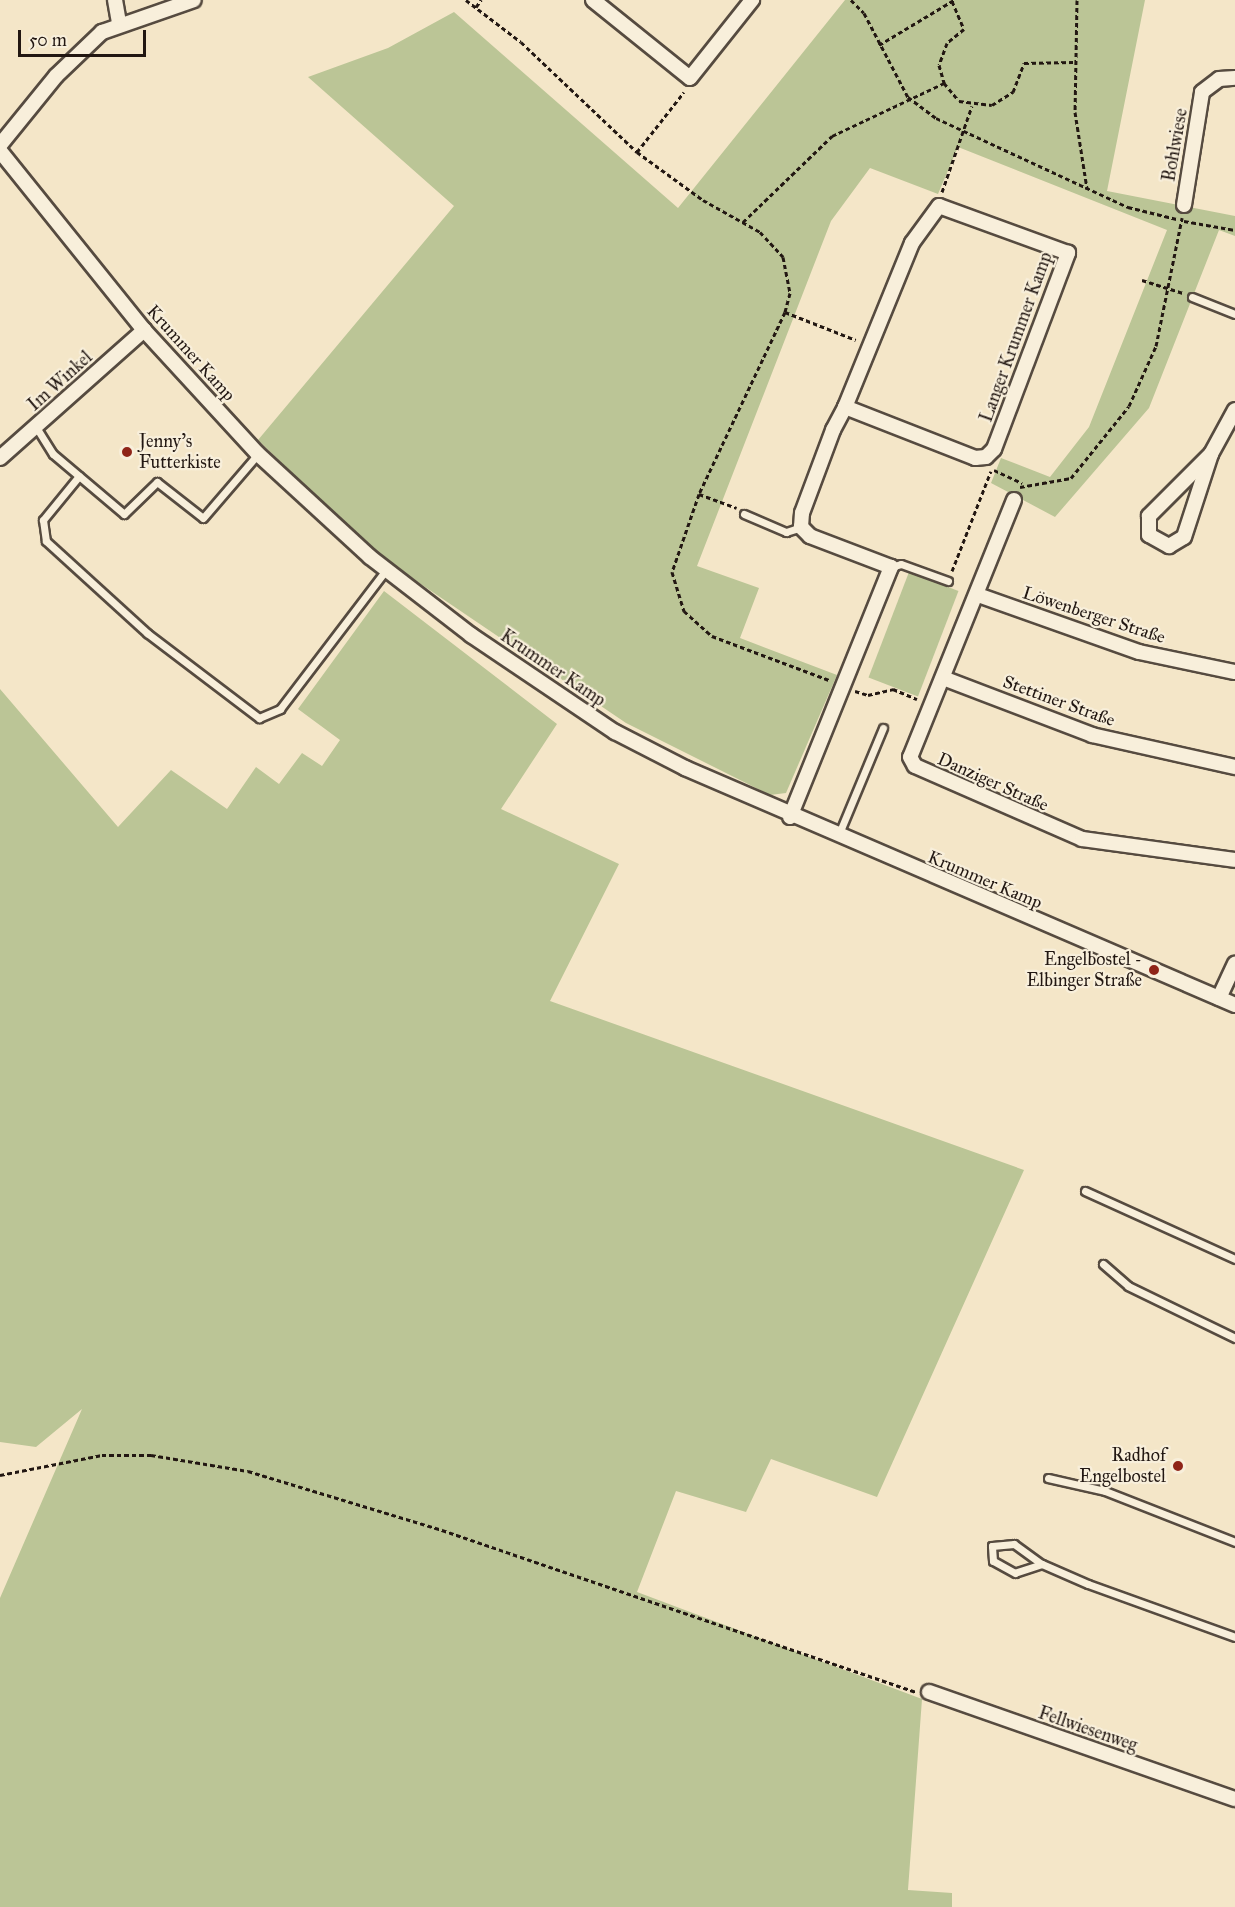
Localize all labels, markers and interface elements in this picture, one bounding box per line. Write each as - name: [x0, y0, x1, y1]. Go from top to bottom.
- scale bar: [21, 18, 148, 56]
- text: 50 m: [29, 29, 67, 51]
- street label: Bohlwiese: [1158, 107, 1192, 183]
- street label: Langer Krummer Kamp: [975, 249, 1057, 425]
- street label: Krummer Kamp: [142, 300, 240, 406]
- street label: Im Winkel: [23, 347, 97, 415]
- place label: Jenny's Futterkiste: [139, 431, 221, 474]
- marker: Jenny's Futterkiste: [120, 445, 134, 459]
- street label: Löwenberger Straße: [1020, 582, 1168, 648]
- street label: Krummer Kamp: [496, 625, 610, 711]
- street label: Stettiner Straße: [1000, 671, 1118, 731]
- street label: Danziger Straße: [934, 748, 1052, 816]
- street label: Krummer Kamp: [925, 846, 1045, 914]
- place label: Engelbostel - Elbinger Straße: [1026, 949, 1142, 992]
- marker: Engelbostel - Elbinger Straße: [1147, 963, 1161, 977]
- place label: Radhof Engelbostel: [1079, 1445, 1166, 1488]
- marker: Radhof Engelbostel: [1171, 1459, 1185, 1473]
- street label: Fellwiesenweg: [1035, 1702, 1141, 1756]

